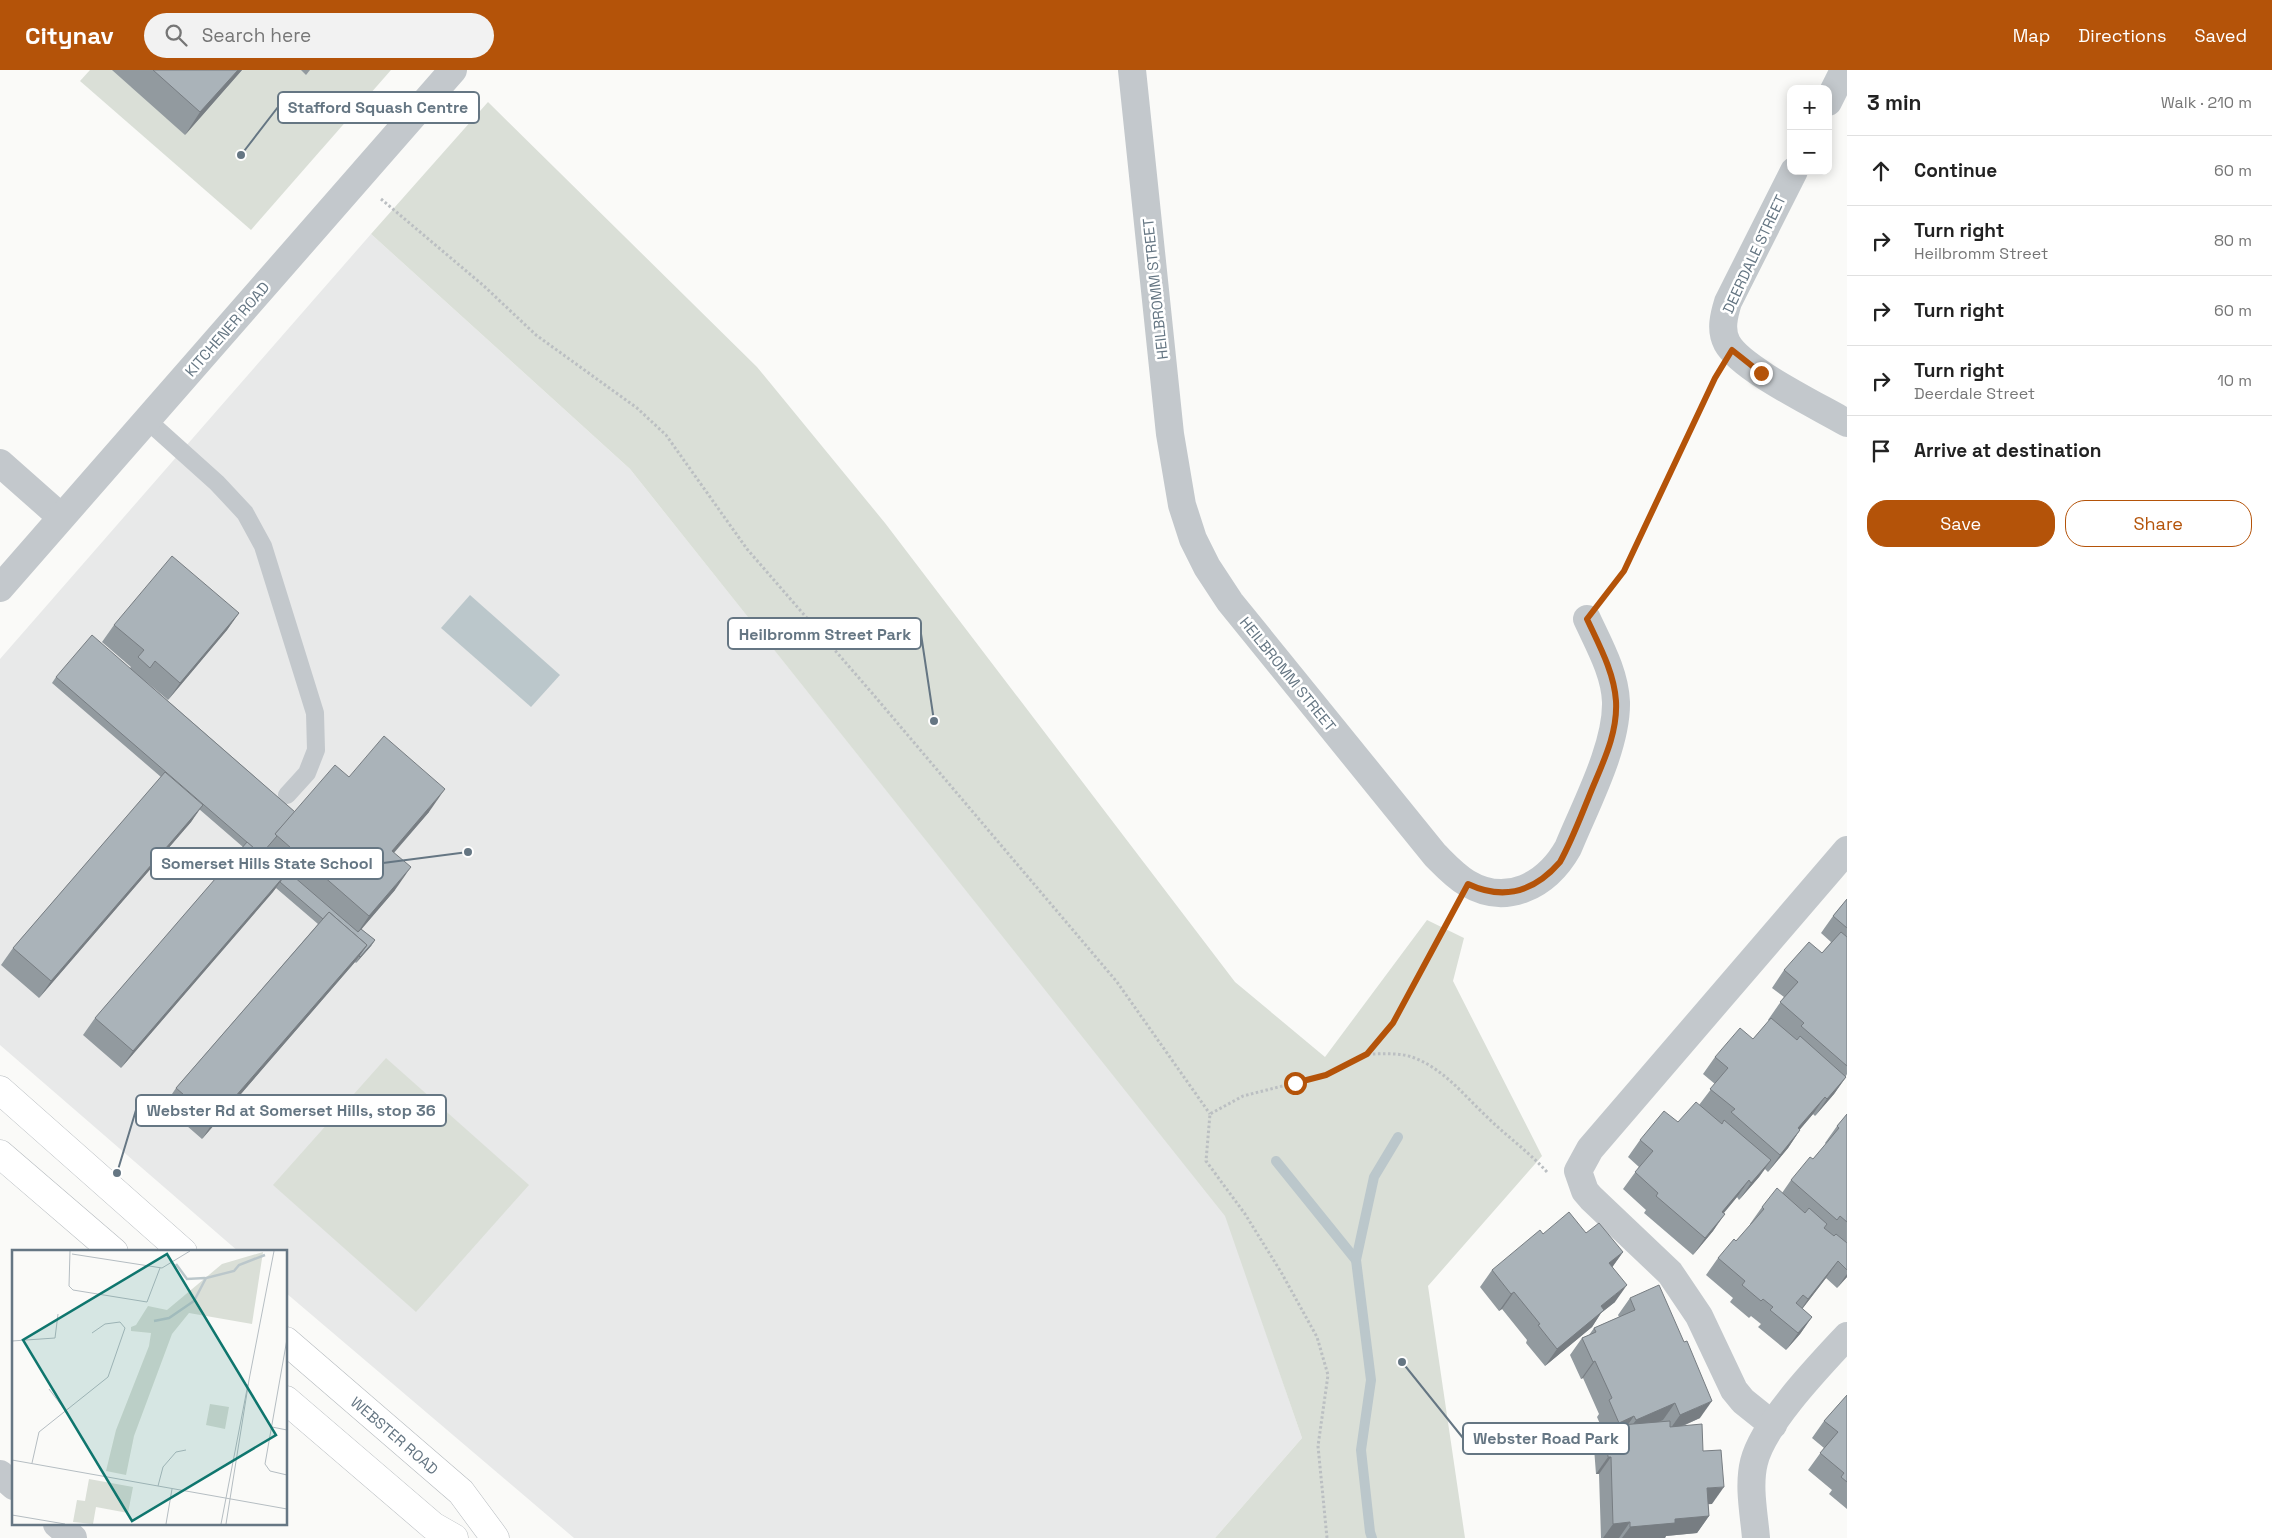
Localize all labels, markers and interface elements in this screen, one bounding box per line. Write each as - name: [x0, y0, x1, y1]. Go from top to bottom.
- search box: [144, 13, 494, 58]
- text: Citynav: [25, 20, 114, 51]
- icon: search: [162, 21, 190, 49]
- text: Search here: [202, 23, 311, 48]
- text: Map: [2013, 24, 2050, 47]
- text: Directions: [2078, 24, 2167, 47]
- text: Saved: [2195, 24, 2247, 47]
- map controls: [1787, 85, 1832, 175]
- button: +: [1787, 85, 1832, 130]
- text: 3 min: [1867, 89, 1922, 116]
- callout: Stafford Squash Centre: [278, 92, 479, 123]
- text: Walk · 210 m: [2161, 92, 2252, 113]
- text: Stafford Squash Centre: [288, 97, 468, 118]
- button: −: [1787, 130, 1832, 175]
- icon: ahead: [1867, 157, 1895, 185]
- text: Continue: [1914, 158, 1997, 183]
- text: 60 m: [2214, 160, 2252, 181]
- street label: DEERDALE STREET: [1718, 191, 1790, 316]
- street label: HEILBROMM STREET: [1138, 217, 1172, 361]
- text: Turn right: [1914, 218, 2004, 243]
- icon: right: [1867, 227, 1895, 255]
- text: 80 m: [2214, 230, 2252, 251]
- text: Heilbromm Street: [1914, 243, 2048, 264]
- street label: KITCHENER ROAD: [181, 278, 273, 380]
- icon: right: [1867, 297, 1895, 325]
- text: Turn right: [1914, 298, 2004, 323]
- text: 60 m: [2214, 300, 2252, 321]
- text: Turn right: [1914, 358, 2004, 383]
- route end: [1750, 362, 1773, 385]
- icon: right: [1867, 367, 1895, 395]
- text: 10 m: [2217, 370, 2252, 391]
- text: Deerdale Street: [1914, 383, 2035, 404]
- icon: arrive: [1867, 437, 1895, 465]
- text: Arrive at destination: [1914, 438, 2102, 463]
- button: Save: [1867, 500, 2055, 547]
- button: Share: [2065, 500, 2252, 547]
- street label: HEILBROMM STREET: [1236, 613, 1340, 735]
- callout: Heilbromm Street Park: [728, 618, 921, 649]
- text: Heilbromm Street Park: [739, 624, 911, 645]
- callout: Somerset Hills State School: [151, 848, 383, 879]
- text: Somerset Hills State School: [161, 853, 373, 874]
- route start: [1284, 1072, 1307, 1095]
- callout: Webster Rd at Somerset Hills, stop 36: [136, 1095, 446, 1126]
- text: Webster Rd at Somerset Hills, stop 36: [146, 1100, 436, 1121]
- inset map: [12, 1250, 288, 1526]
- street label: WEBSTER ROAD: [347, 1392, 443, 1478]
- callout: Webster Road Park: [1463, 1423, 1629, 1454]
- text: Webster Road Park: [1473, 1428, 1619, 1449]

